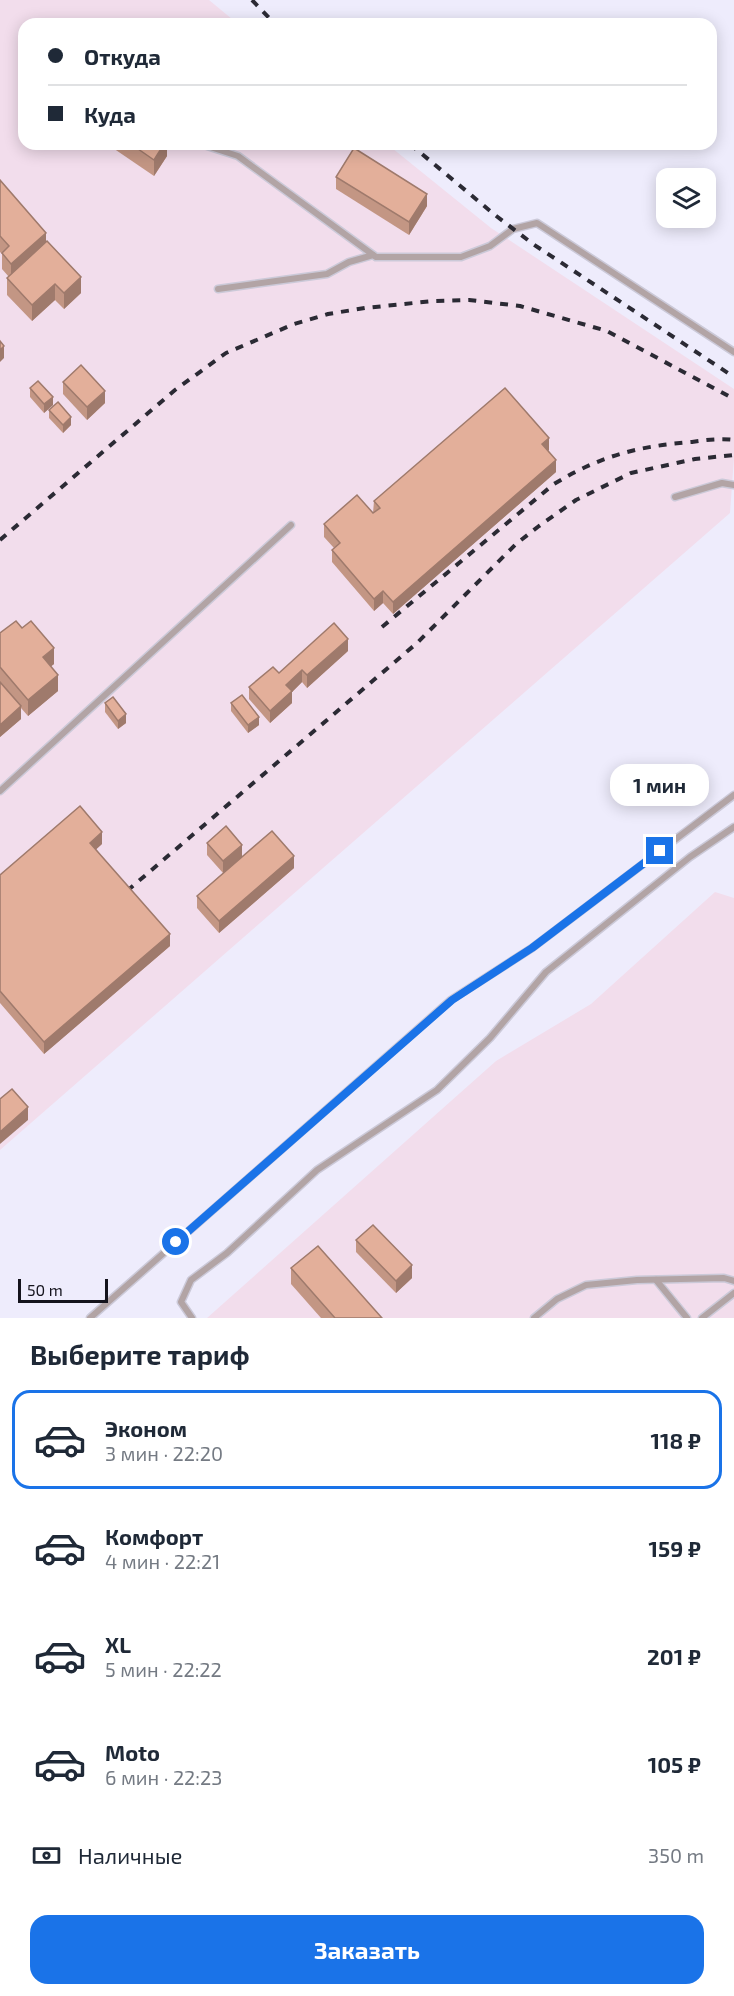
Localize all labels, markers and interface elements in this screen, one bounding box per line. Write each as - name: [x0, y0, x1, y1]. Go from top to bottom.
- text: Откуда: [84, 43, 161, 69]
- text: Куда: [84, 101, 136, 127]
- map controls: [656, 168, 716, 228]
- button: layers: [656, 168, 716, 228]
- callout: 1 мин: [610, 764, 710, 806]
- text: 1 мин: [633, 773, 686, 797]
- route end: [646, 837, 673, 864]
- route start: [162, 1228, 189, 1255]
- scale bar: [18, 1276, 108, 1304]
- text: 50 m: [27, 1280, 63, 1299]
- text: Выберите тариф: [30, 1338, 250, 1370]
- icon: car: [33, 1413, 87, 1467]
- text: Эконом: [105, 1415, 187, 1441]
- text: 118 ₽: [651, 1427, 701, 1453]
- text: 3 мин · 22:20: [105, 1441, 223, 1465]
- icon: car: [33, 1521, 87, 1575]
- text: Комфорт: [105, 1523, 203, 1549]
- text: 159 ₽: [649, 1535, 701, 1561]
- text: 4 мин · 22:21: [105, 1549, 220, 1573]
- icon: car: [33, 1629, 87, 1683]
- text: XL: [105, 1631, 131, 1657]
- text: 201 ₽: [647, 1643, 701, 1669]
- text: 5 мин · 22:22: [105, 1657, 222, 1681]
- icon: car: [33, 1737, 87, 1791]
- text: Moto: [105, 1739, 160, 1765]
- text: 105 ₽: [648, 1751, 701, 1777]
- text: 6 мин · 22:23: [105, 1765, 222, 1789]
- icon: cash: [30, 1839, 63, 1872]
- text: Наличные: [78, 1842, 182, 1868]
- text: 350 m: [648, 1843, 704, 1867]
- button: Заказать: [30, 1915, 704, 1984]

